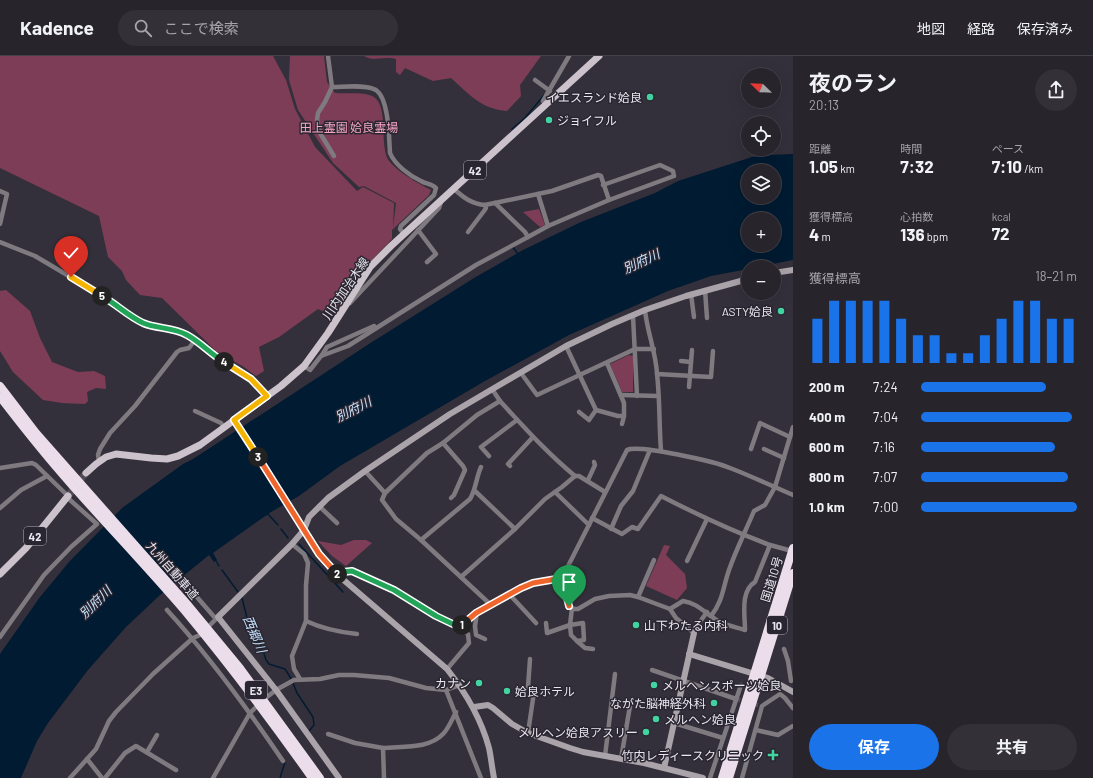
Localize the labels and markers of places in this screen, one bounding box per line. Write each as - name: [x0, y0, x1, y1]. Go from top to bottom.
- place label: イエスランド姶良: [546, 90, 642, 104]
- marker: イエスランド姶良: [645, 92, 655, 102]
- place label: ジョイフル: [557, 113, 617, 127]
- marker: ジョイフル: [544, 115, 554, 125]
- pin: [54, 236, 88, 277]
- pin: 5: [92, 286, 112, 306]
- place label: ASTY姶良: [722, 304, 773, 318]
- marker: ASTY姶良: [776, 306, 786, 316]
- pin: 4: [214, 352, 234, 372]
- pin: 3: [248, 447, 268, 467]
- pin: 2: [327, 564, 347, 584]
- pin: [552, 565, 586, 606]
- pin: 1: [452, 615, 472, 635]
- place label: 山下わたる内科: [644, 618, 728, 632]
- marker: 山下わたる内科: [631, 620, 641, 630]
- place label: カナン: [435, 676, 471, 690]
- marker: カナン: [474, 678, 484, 688]
- place label: メルヘンスポーツ姶良: [662, 678, 782, 692]
- marker: メルヘンスポーツ姶良: [649, 680, 659, 690]
- place label: 姶良ホテル: [515, 684, 575, 698]
- marker: 姶良ホテル: [502, 686, 512, 696]
- place label: ながた脳神経外科: [610, 696, 706, 710]
- marker: ながた脳神経外科: [709, 698, 719, 708]
- place label: メルヘン姶良: [664, 712, 736, 726]
- marker: メルヘン姶良: [651, 714, 661, 724]
- place label: メルヘン姶良アスリー: [518, 725, 638, 739]
- marker: メルヘン姶良アスリー: [641, 727, 651, 737]
- place label: 竹内レディースクリニック: [621, 748, 764, 762]
- marker: 竹内レディースクリニック: [767, 749, 779, 761]

